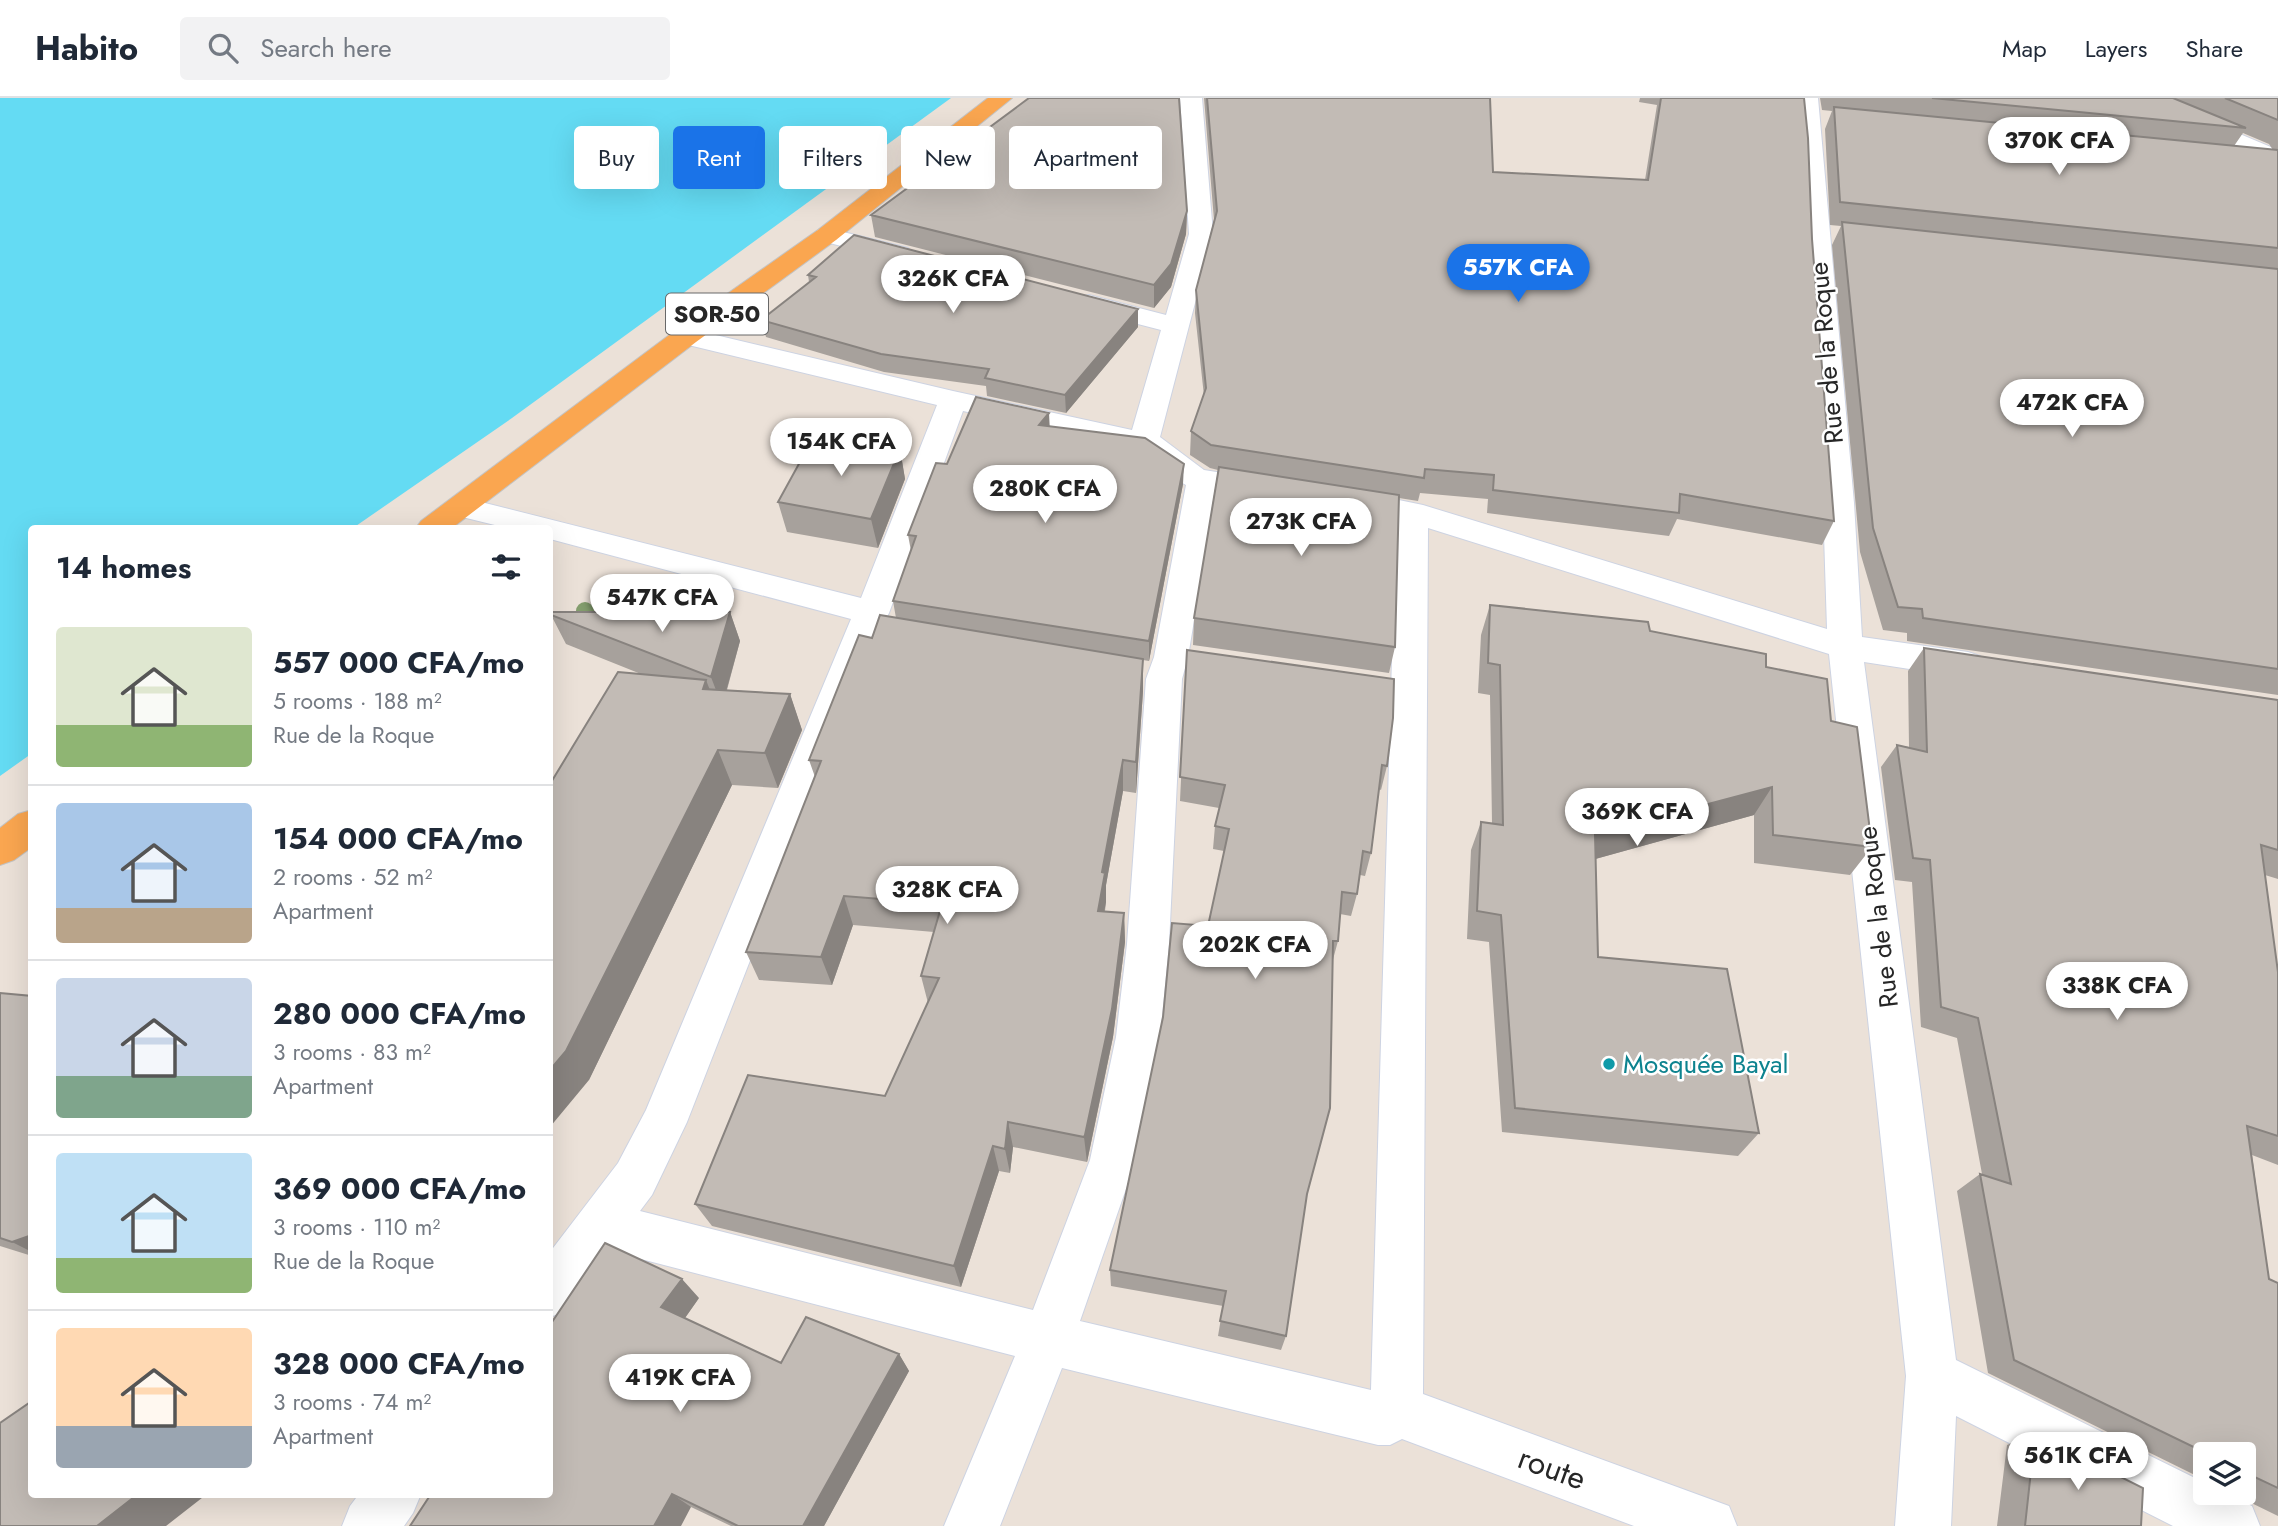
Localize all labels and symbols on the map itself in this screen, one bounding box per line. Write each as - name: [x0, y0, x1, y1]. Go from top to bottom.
- pin: 370K CFA: [1987, 118, 2131, 177]
- pin: 557K CFA: [1446, 244, 1590, 304]
- pin: 326K CFA: [881, 256, 1025, 315]
- street label: Rue de la Roque: [1799, 261, 1853, 445]
- road number: SOR-50: [666, 294, 768, 334]
- pin: 472K CFA: [2000, 380, 2144, 439]
- pin: 154K CFA: [769, 418, 913, 478]
- pin: 280K CFA: [973, 466, 1117, 525]
- pin: 273K CFA: [1229, 498, 1373, 558]
- pin: 547K CFA: [590, 574, 734, 634]
- pin: 369K CFA: [1565, 788, 1709, 848]
- street label: Rue de la Roque: [1848, 824, 1908, 1010]
- pin: 328K CFA: [875, 866, 1019, 926]
- pin: 202K CFA: [1183, 922, 1327, 981]
- pin: 338K CFA: [2045, 962, 2189, 1022]
- place label: Mosquée Bayal: [1623, 1045, 1789, 1083]
- marker: Mosquée Bayal: [1601, 1056, 1617, 1072]
- pin: 419K CFA: [608, 1354, 752, 1414]
- pin: 561K CFA: [2006, 1432, 2150, 1492]
- street label: route: [1512, 1435, 1592, 1501]

